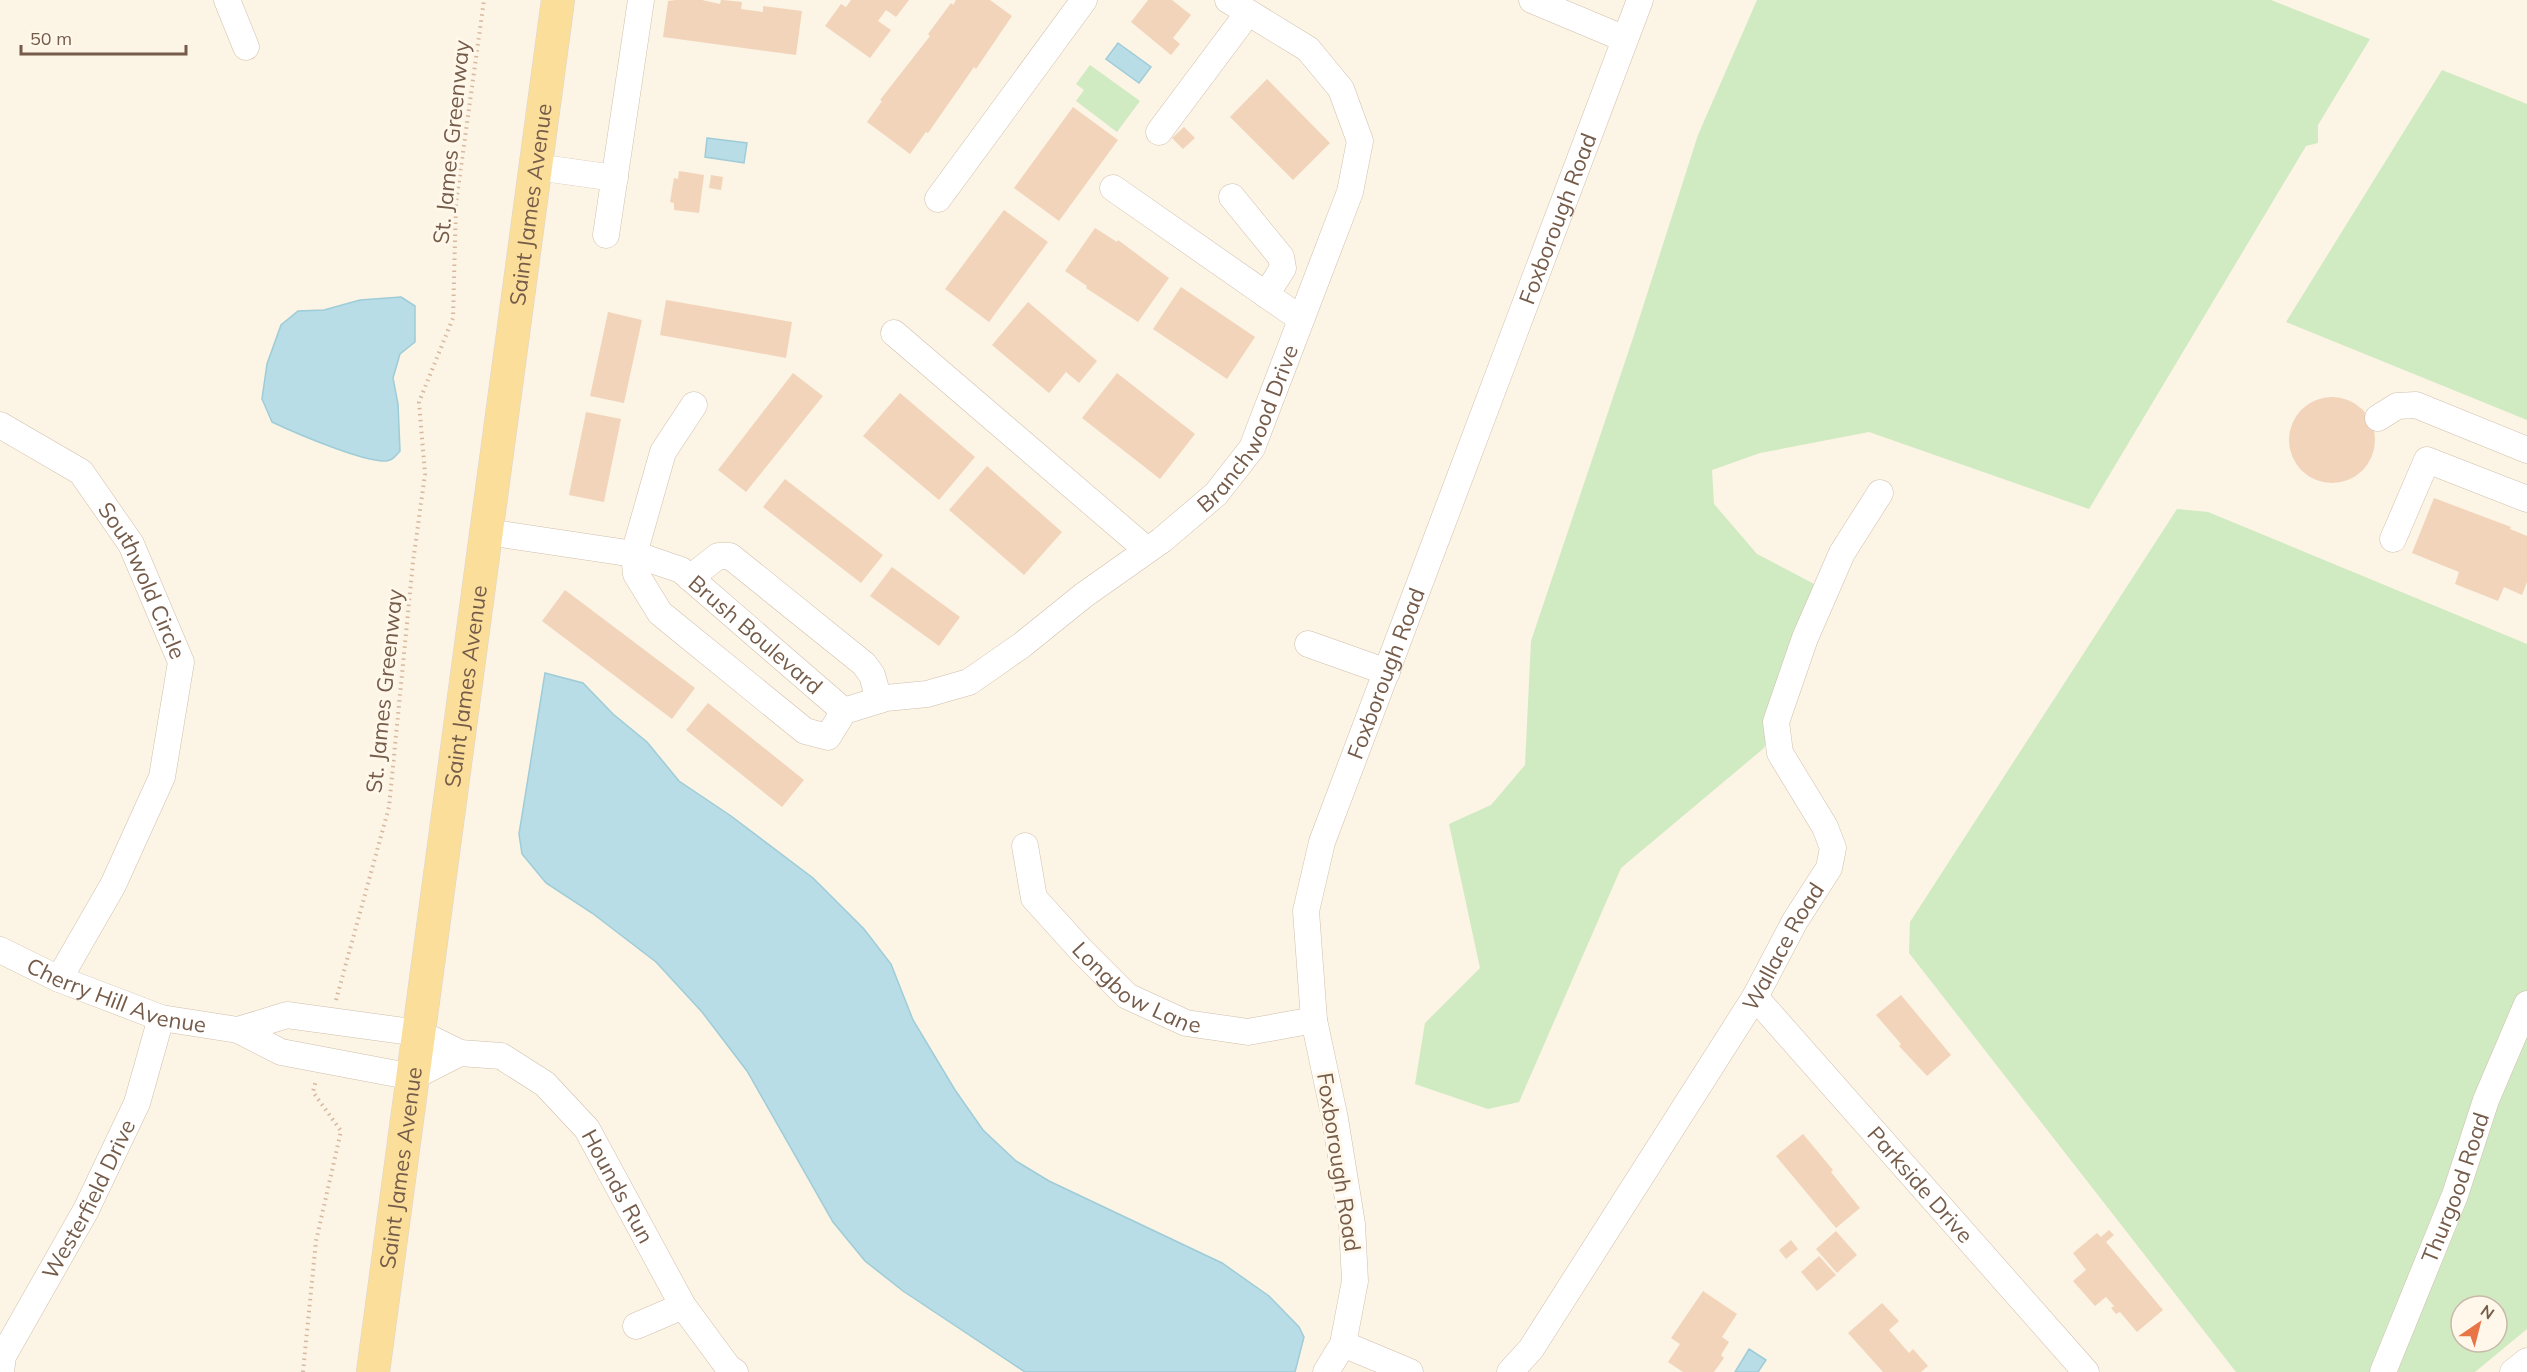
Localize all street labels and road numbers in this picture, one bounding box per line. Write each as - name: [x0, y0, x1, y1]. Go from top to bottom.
- street label: St. James Greenway: [426, 38, 476, 245]
- street label: Saint James Avenue: [503, 102, 558, 307]
- street label: Foxborough Road: [1512, 129, 1602, 308]
- street label: Branchwood Drive: [1191, 341, 1304, 518]
- street label: Southwold Circle: [92, 497, 192, 663]
- street label: Brush Boulevard: [683, 569, 828, 700]
- street label: Saint James Avenue: [438, 583, 493, 789]
- street label: Foxborough Road: [1341, 584, 1431, 763]
- street label: St. James Greenway: [359, 587, 409, 794]
- street label: Wallace Road: [1736, 877, 1830, 1016]
- street label: Longbow Lane: [1066, 936, 1203, 1039]
- street label: Cherry Hill Avenue: [22, 951, 208, 1039]
- street label: Saint James Avenue: [373, 1065, 428, 1271]
- street label: Foxborough Road: [1311, 1071, 1367, 1253]
- street label: Thurgood Road: [2415, 1109, 2495, 1267]
- street label: Westerfield Drive: [36, 1115, 141, 1284]
- street label: Parkside Drive: [1861, 1120, 1979, 1249]
- street label: Hounds Run: [576, 1124, 660, 1248]

